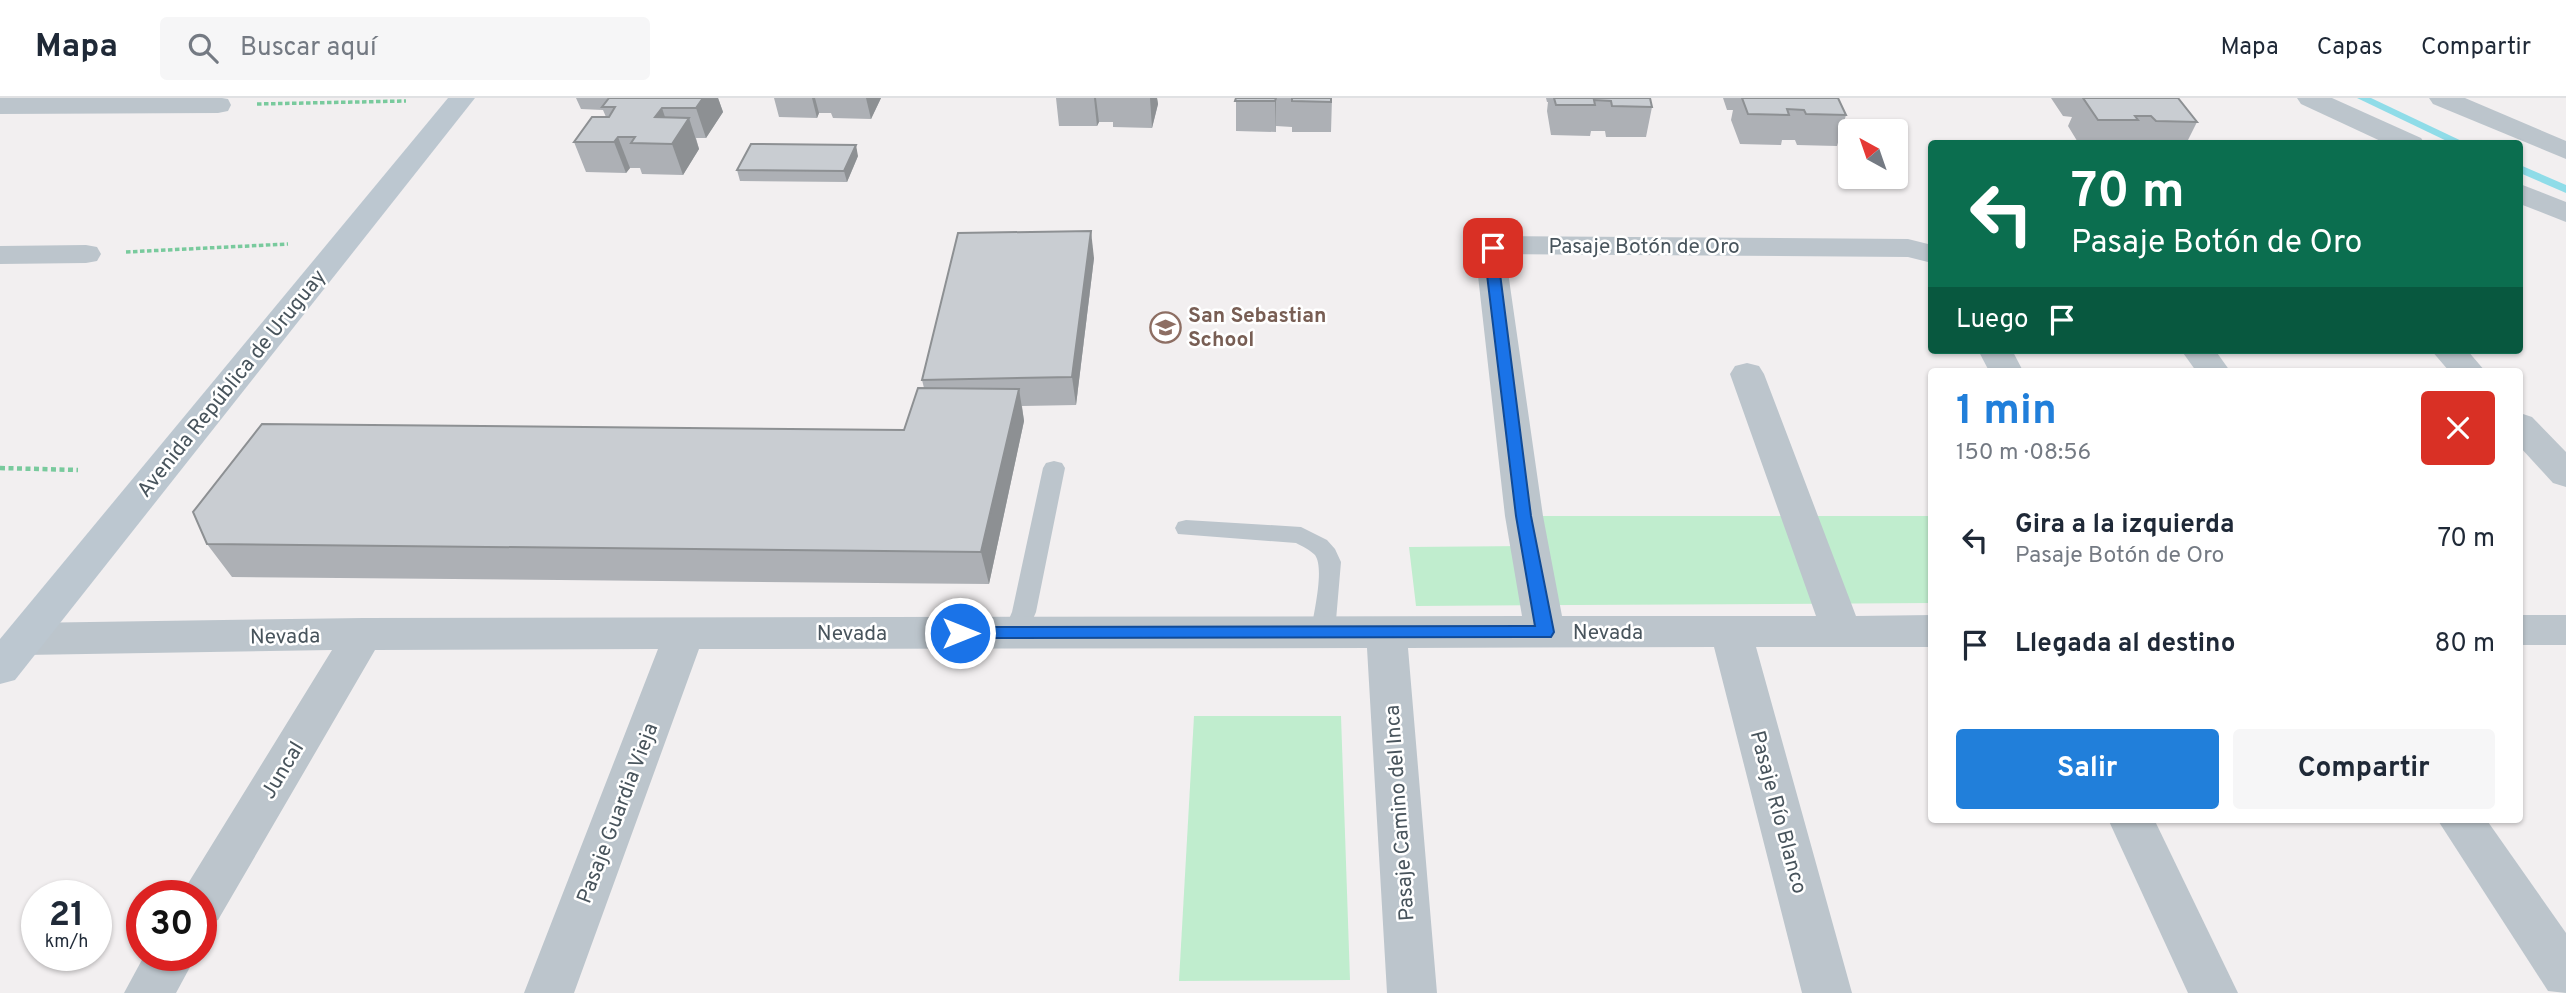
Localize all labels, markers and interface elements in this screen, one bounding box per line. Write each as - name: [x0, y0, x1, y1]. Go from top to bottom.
- search box: [160, 17, 650, 80]
- text: Mapa: [35, 27, 118, 69]
- icon: search: [184, 29, 222, 67]
- text: Buscar aquí: [240, 32, 377, 65]
- text: Mapa: [2221, 33, 2279, 63]
- text: Capas: [2317, 33, 2383, 63]
- text: Compartir: [2421, 33, 2531, 63]
- north arrow: [1838, 119, 1908, 189]
- map controls: [1838, 119, 1908, 189]
- text: 70 m: [2071, 163, 2185, 225]
- icon: left: [1956, 168, 2047, 259]
- pin: [1463, 218, 1523, 278]
- text: Pasaje Botón de Oro: [2071, 224, 2362, 264]
- icon: arrive: [1474, 229, 1512, 267]
- street label: Pasaje Botón de Oro: [1548, 234, 1740, 261]
- street label: Avenida República de Uruguay: [132, 264, 333, 504]
- icon: arrive: [2043, 301, 2081, 339]
- place label: San Sebastian School: [1188, 303, 1327, 354]
- text: Luego: [1956, 304, 2029, 337]
- school or university icon: San Sebastian School: [1148, 310, 1182, 344]
- text: 1 min: [1956, 386, 2057, 439]
- button: close: [2421, 391, 2495, 465]
- text: 150 m · 08:56: [1956, 439, 2091, 468]
- text: Gira a la izquierda: [2015, 509, 2234, 542]
- icon: left: [1956, 521, 1994, 559]
- text: 70 m: [2437, 523, 2495, 556]
- text: Pasaje Botón de Oro: [2015, 542, 2224, 571]
- position arrow: [923, 596, 997, 670]
- street label: Nevada: [1573, 620, 1643, 647]
- street label: Nevada: [817, 621, 887, 648]
- street label: Nevada: [250, 623, 320, 652]
- icon: arrive: [1956, 626, 1994, 664]
- text: Llegada al destino: [2015, 628, 2235, 661]
- text: 80 m: [2435, 628, 2495, 661]
- street label: Pasaje Camino del Inca: [1379, 704, 1422, 922]
- street label: Pasaje Guardia Vieja: [572, 719, 665, 908]
- street label: Pasaje Río Blanco: [1743, 728, 1812, 897]
- button: Salir: [1956, 729, 2219, 809]
- button: Compartir: [2233, 729, 2495, 809]
- street label: Juncal: [256, 737, 311, 804]
- speed limit sign: 30: [126, 880, 217, 971]
- text: 21: [49, 894, 84, 938]
- text: km/h: [45, 931, 88, 954]

